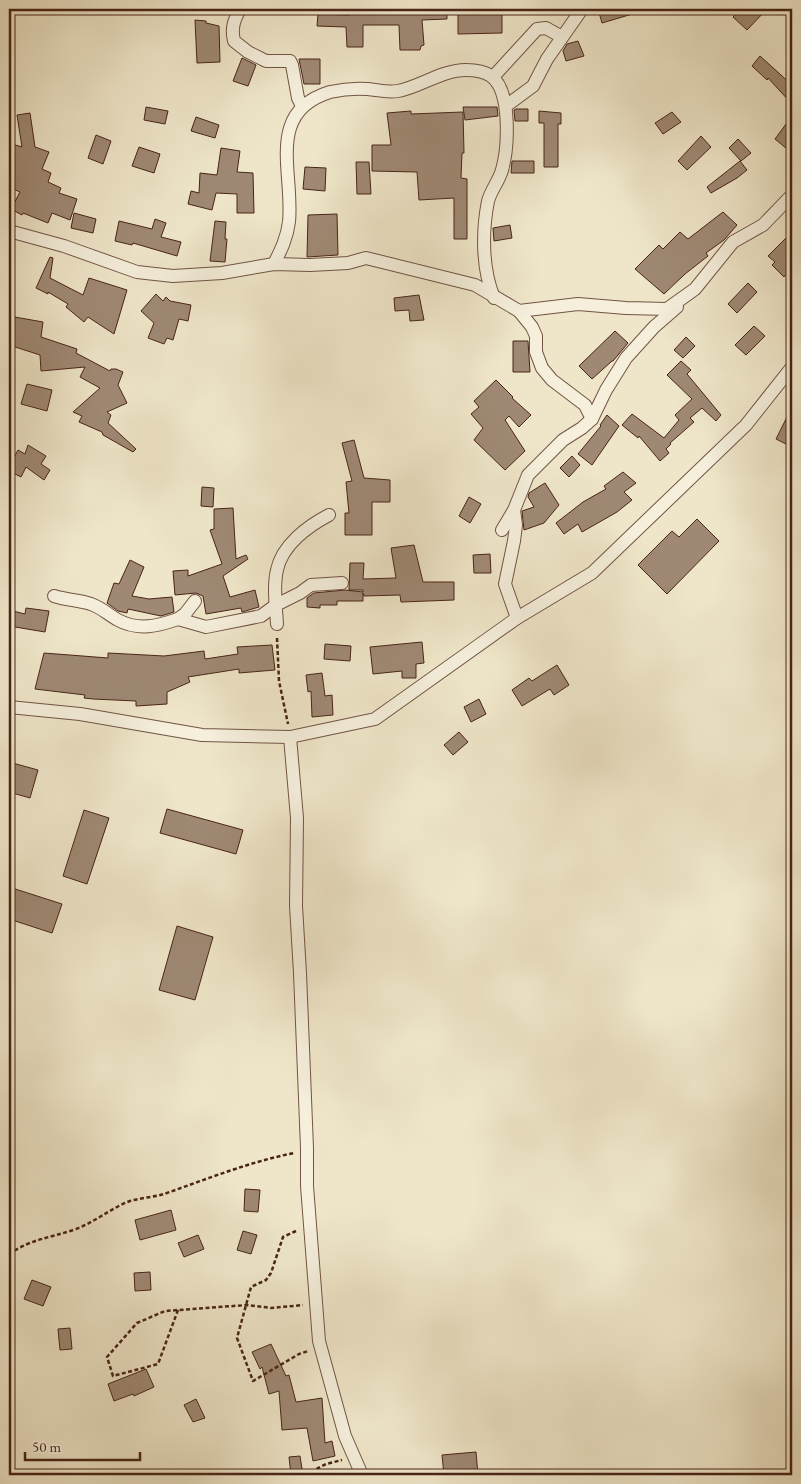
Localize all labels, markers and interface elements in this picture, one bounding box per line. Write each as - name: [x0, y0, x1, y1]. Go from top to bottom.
- scale bar: [25, 1429, 140, 1461]
- text: 50 m: [32, 1437, 61, 1456]

